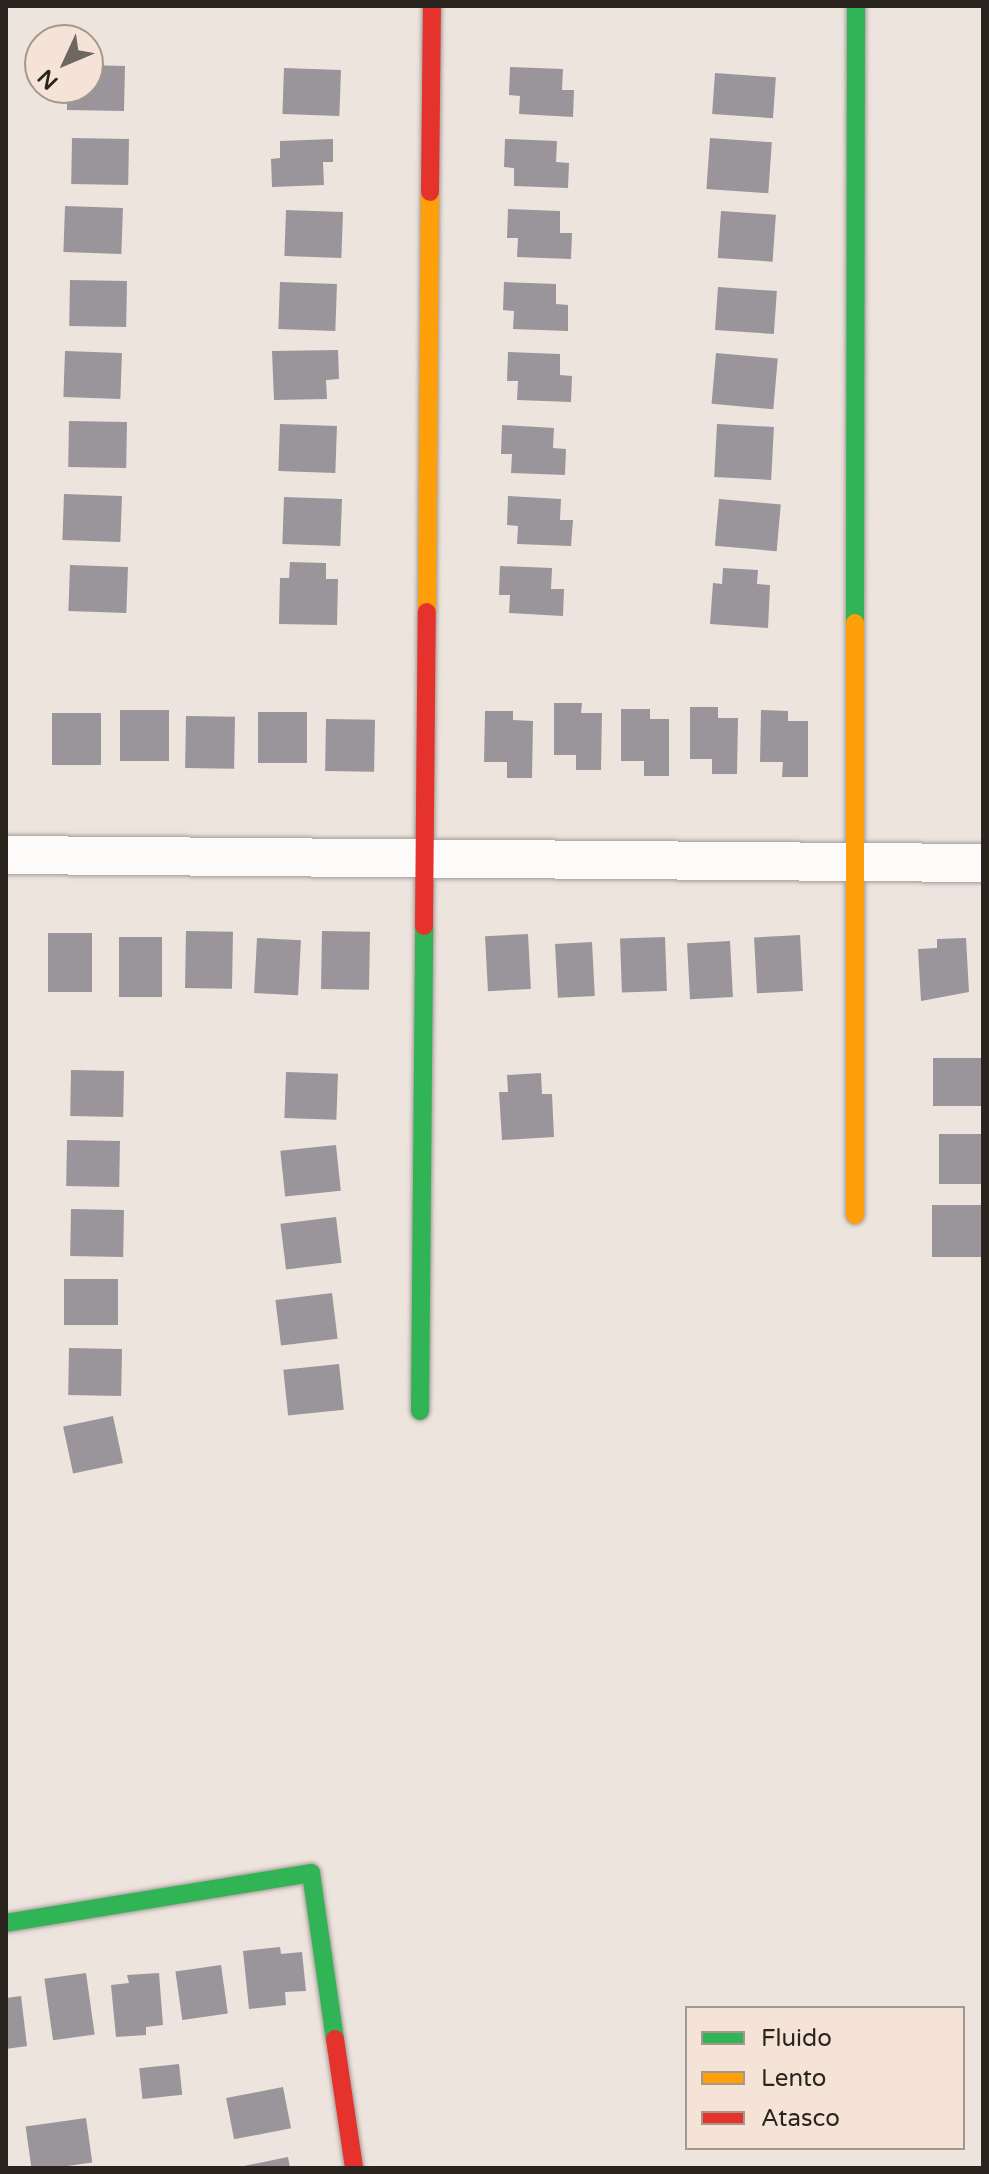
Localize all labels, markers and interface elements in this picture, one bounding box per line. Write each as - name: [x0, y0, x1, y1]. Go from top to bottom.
- north arrow: [24, 24, 104, 104]
- text: N: [33, 64, 64, 95]
- legend: [685, 2006, 965, 2150]
- text: Fluido: [761, 2024, 832, 2053]
- text: Lento: [761, 2064, 826, 2093]
- text: Atasco: [761, 2104, 840, 2133]

